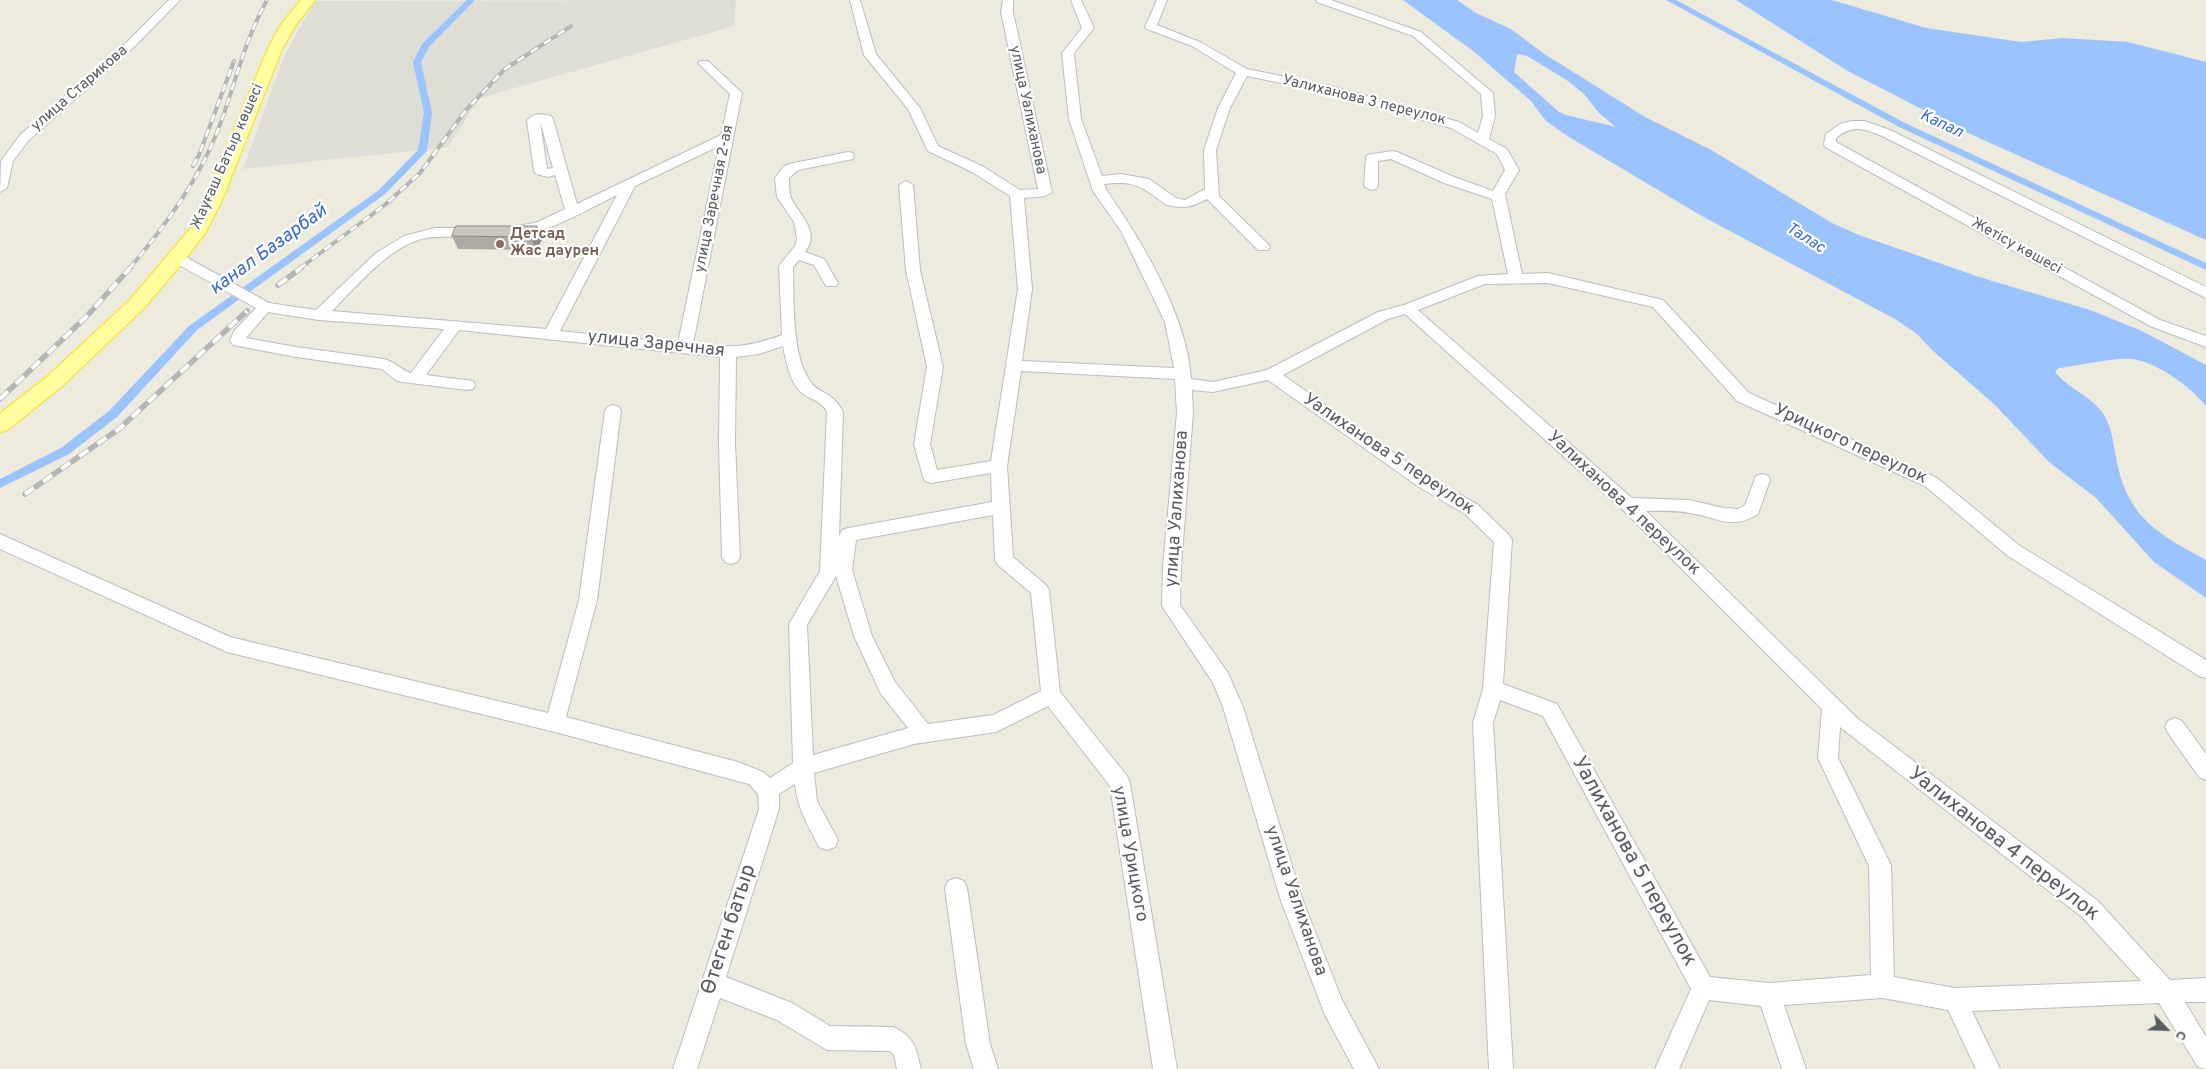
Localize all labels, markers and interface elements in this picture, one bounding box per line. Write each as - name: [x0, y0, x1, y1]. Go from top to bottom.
- street label: улица Старикова: [28, 42, 132, 136]
- street label: улица Уалиханова: [1005, 44, 1049, 176]
- street label: Уалиханова 3 переулок: [1280, 72, 1448, 130]
- street label: Жауғаш Батыр көшесі: [188, 81, 268, 233]
- water label: Капал: [1917, 107, 1965, 143]
- street label: улица Заречная 2-ая: [692, 124, 738, 274]
- water label: канал Базарбай: [206, 201, 332, 301]
- street label: Жетісу көшесі: [1968, 215, 2064, 279]
- water label: Талас: [1782, 220, 1828, 258]
- place label: Детсад Жас даурен: [510, 226, 599, 261]
- marker: Детсад Жас даурен: [494, 238, 506, 250]
- street label: улица Заречная: [586, 327, 726, 363]
- street label: Уалиханова 5 переулок: [1298, 390, 1478, 520]
- street label: Урицкого переулок: [1770, 400, 1930, 490]
- street label: Уалиханова 4 переулок: [1542, 427, 1704, 581]
- street label: улица Уалиханова: [1162, 430, 1194, 588]
- street label: Уалиханова 5 переулок: [1565, 753, 1701, 971]
- street label: Уалиханова 4 переулок: [1902, 762, 2104, 928]
- street label: улица Урицкого: [1106, 784, 1152, 924]
- street label: улица Уалиханова: [1259, 823, 1331, 979]
- street label: Өтеген батыр: [697, 862, 763, 998]
- north arrow: [2141, 1004, 2191, 1054]
- text: С: [2171, 1028, 2190, 1043]

